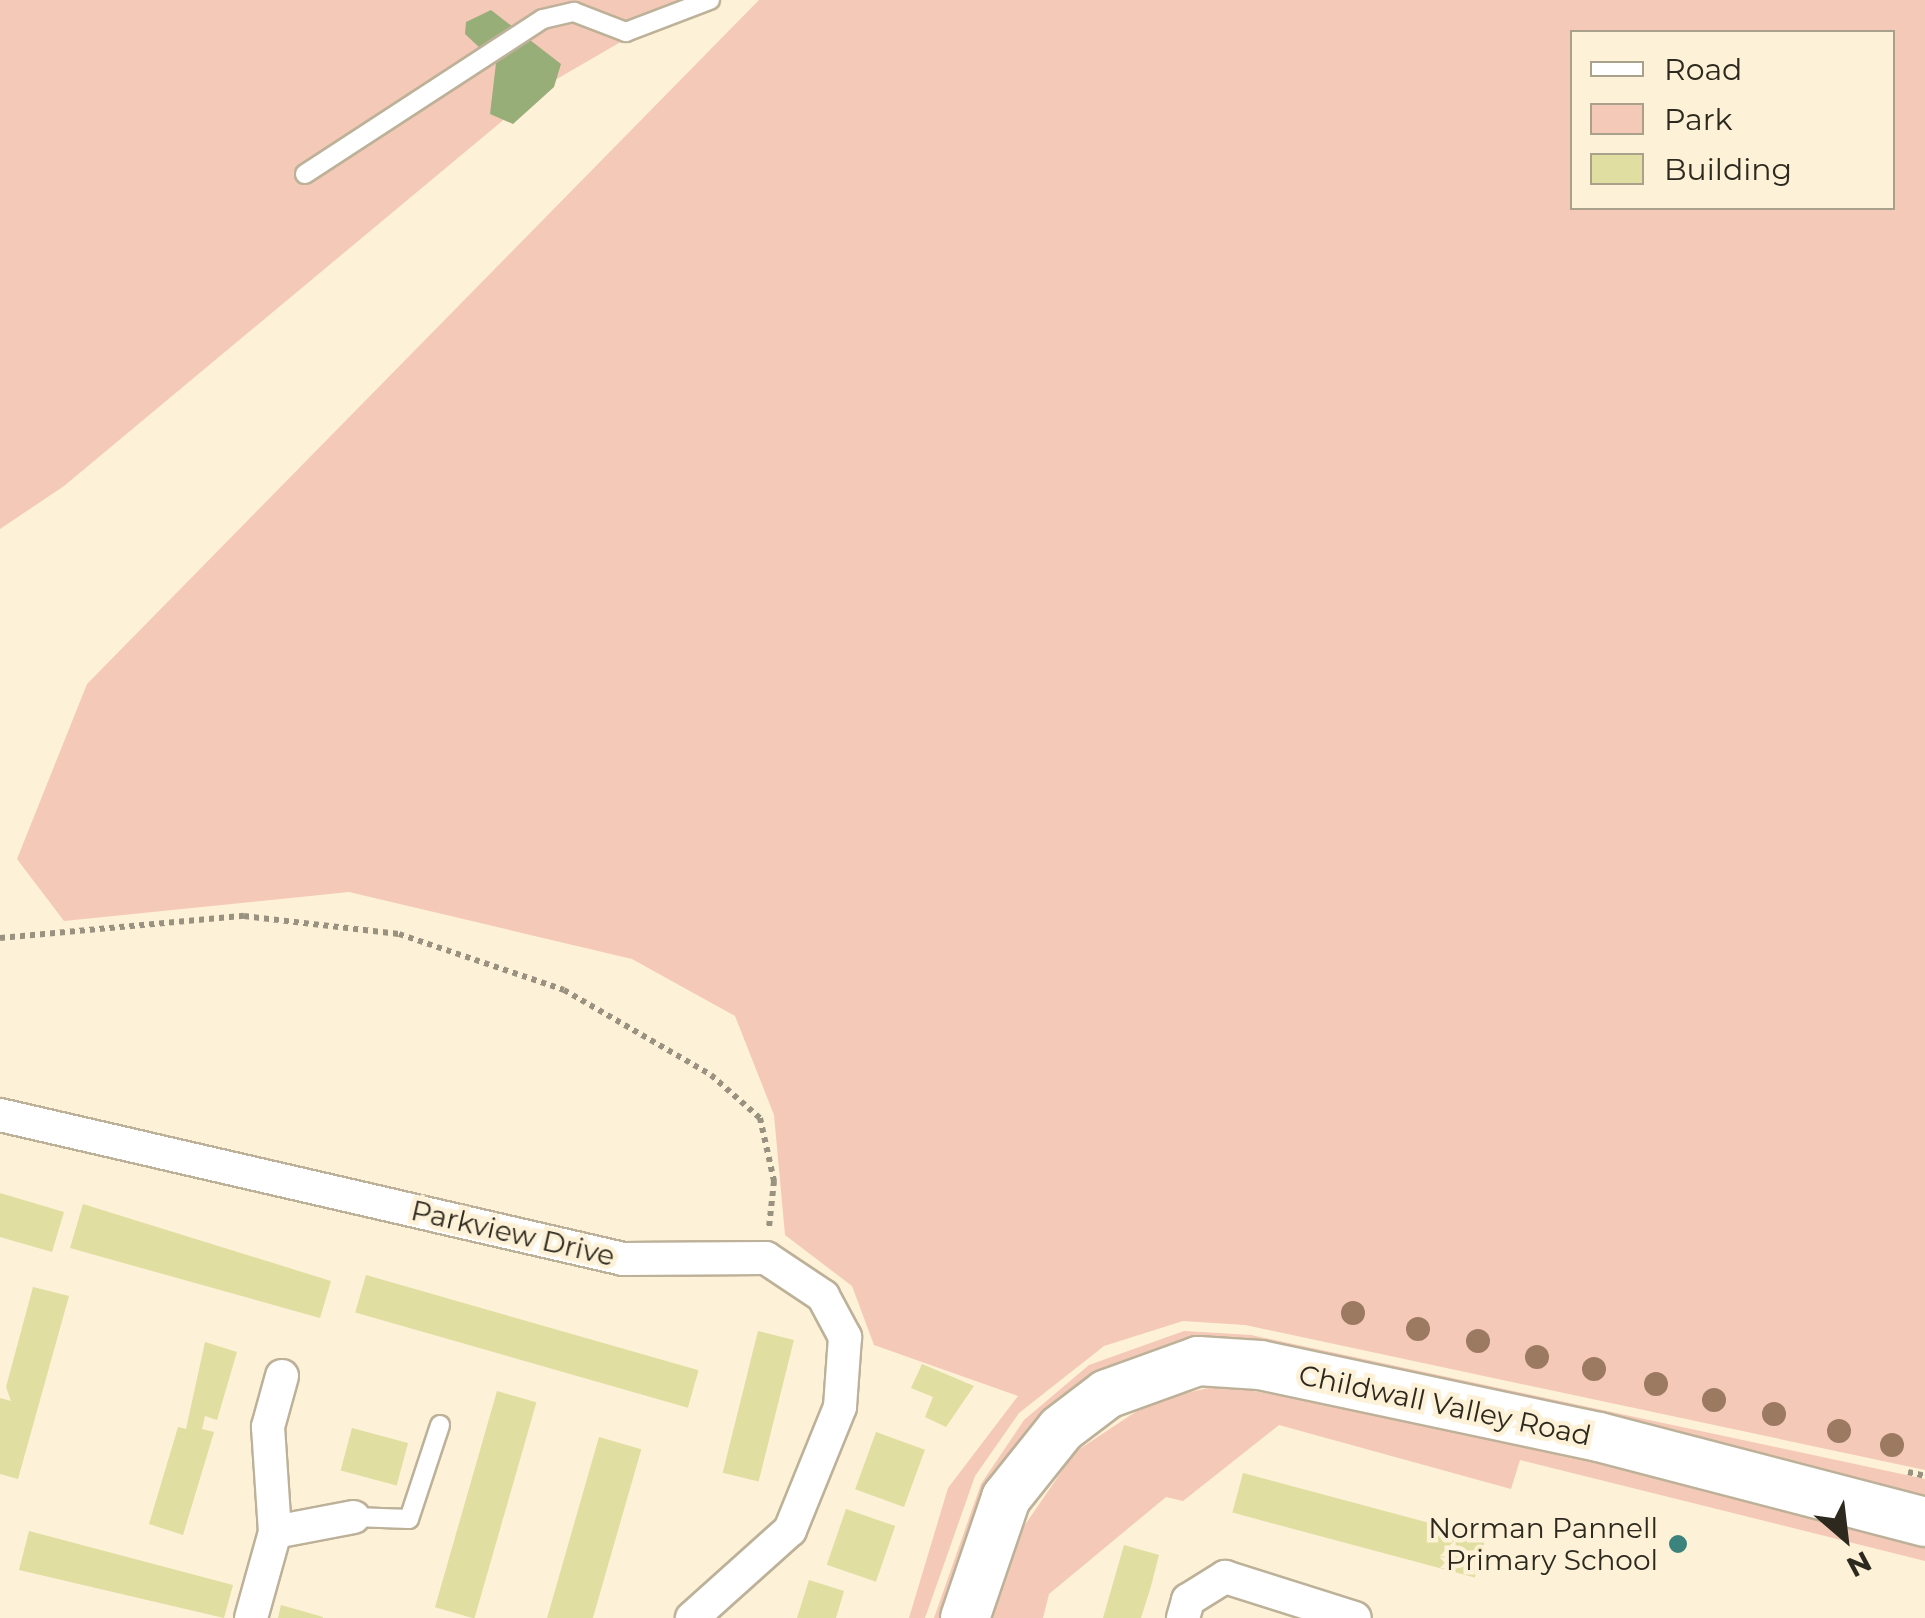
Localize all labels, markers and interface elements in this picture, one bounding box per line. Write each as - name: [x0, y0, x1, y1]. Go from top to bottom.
- legend: [1570, 30, 1895, 210]
- text: Road: [1664, 51, 1742, 88]
- text: Park: [1664, 101, 1733, 138]
- text: Building: [1664, 151, 1792, 188]
- street label: Parkview Drive: [408, 1193, 618, 1273]
- street label: Childwall Valley Road: [1296, 1358, 1594, 1452]
- north arrow: [1795, 1488, 1895, 1588]
- place label: Norman Pannell Primary School: [1428, 1511, 1658, 1577]
- marker: Norman Pannell Primary School: [1667, 1533, 1689, 1555]
- text: N: [1841, 1544, 1877, 1585]

